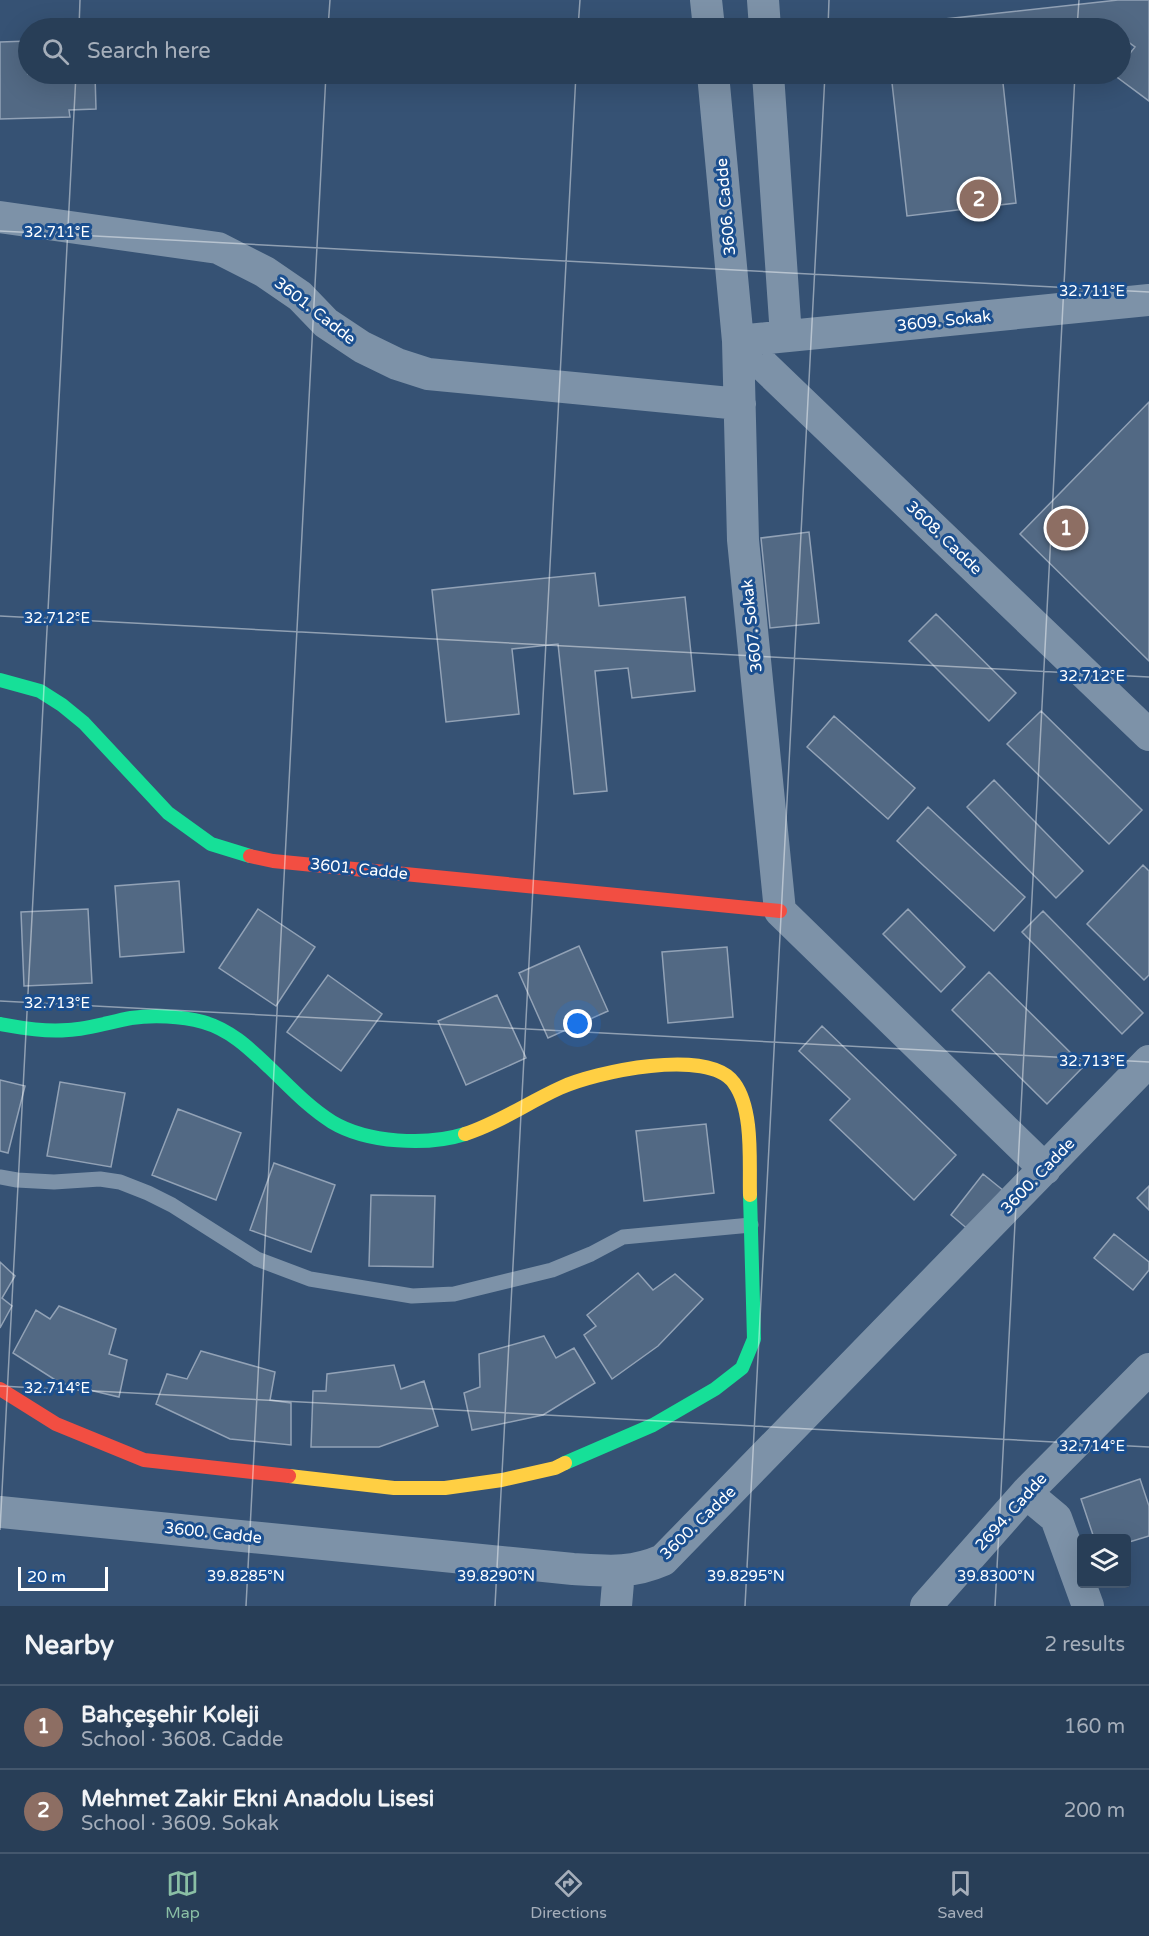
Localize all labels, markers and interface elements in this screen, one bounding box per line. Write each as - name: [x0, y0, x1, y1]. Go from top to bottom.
- search box: [18, 18, 1131, 84]
- icon: search: [39, 35, 72, 68]
- text: Search here: [87, 38, 211, 64]
- street label: 3606. Cadde: [712, 157, 740, 257]
- pin: 2: [960, 176, 998, 222]
- text: 32.711°E: [24, 223, 90, 241]
- street label: 3601. Cadde: [270, 273, 360, 349]
- text: 32.711°E: [1059, 282, 1125, 300]
- street label: 3609. Sokak: [896, 306, 992, 336]
- street label: 3608. Cadde: [902, 497, 986, 579]
- pin: 1: [1046, 506, 1086, 550]
- street label: 3607. Sokak: [737, 578, 767, 674]
- text: 32.712°E: [24, 609, 90, 627]
- text: 32.712°E: [1059, 667, 1125, 685]
- street label: 3601. Cadde: [309, 854, 409, 884]
- text: 32.713°E: [24, 994, 90, 1012]
- your location: [563, 1009, 592, 1038]
- text: 32.713°E: [1059, 1052, 1125, 1070]
- street label: 3600. Cadde: [997, 1134, 1079, 1218]
- text: 32.714°E: [24, 1379, 90, 1397]
- text: 32.714°E: [1059, 1437, 1125, 1455]
- street label: 2694. Cadde: [971, 1469, 1051, 1555]
- street label: 3600. Cadde: [656, 1482, 740, 1564]
- street label: 3600. Cadde: [163, 1518, 263, 1548]
- map controls: [1077, 1534, 1131, 1588]
- button: layers: [1077, 1534, 1131, 1588]
- scale bar: [18, 1564, 108, 1592]
- text: 20 m: [27, 1567, 66, 1587]
- text: 39.8285°N: [207, 1567, 285, 1585]
- text: 39.8290°N: [457, 1567, 535, 1585]
- text: 39.8295°N: [707, 1567, 785, 1585]
- text: 39.8300°N: [957, 1567, 1035, 1585]
- text: Nearby: [24, 1630, 114, 1661]
- text: 2 results: [1045, 1633, 1125, 1657]
- text: Bahçeşehir Koleji: [81, 1702, 259, 1728]
- text: 1: [37, 1715, 50, 1739]
- text: 160 m: [1064, 1715, 1125, 1739]
- text: School · 3608. Cadde: [81, 1728, 283, 1752]
- text: Mehmet Zakir Ekni Anadolu Lisesi: [81, 1786, 434, 1812]
- text: 2: [37, 1799, 50, 1823]
- text: 200 m: [1064, 1799, 1125, 1823]
- text: School · 3609. Sokak: [81, 1812, 279, 1836]
- tab: Map: [165, 1867, 200, 1923]
- tab: Directions: [530, 1867, 607, 1923]
- tab: Saved: [937, 1867, 984, 1923]

